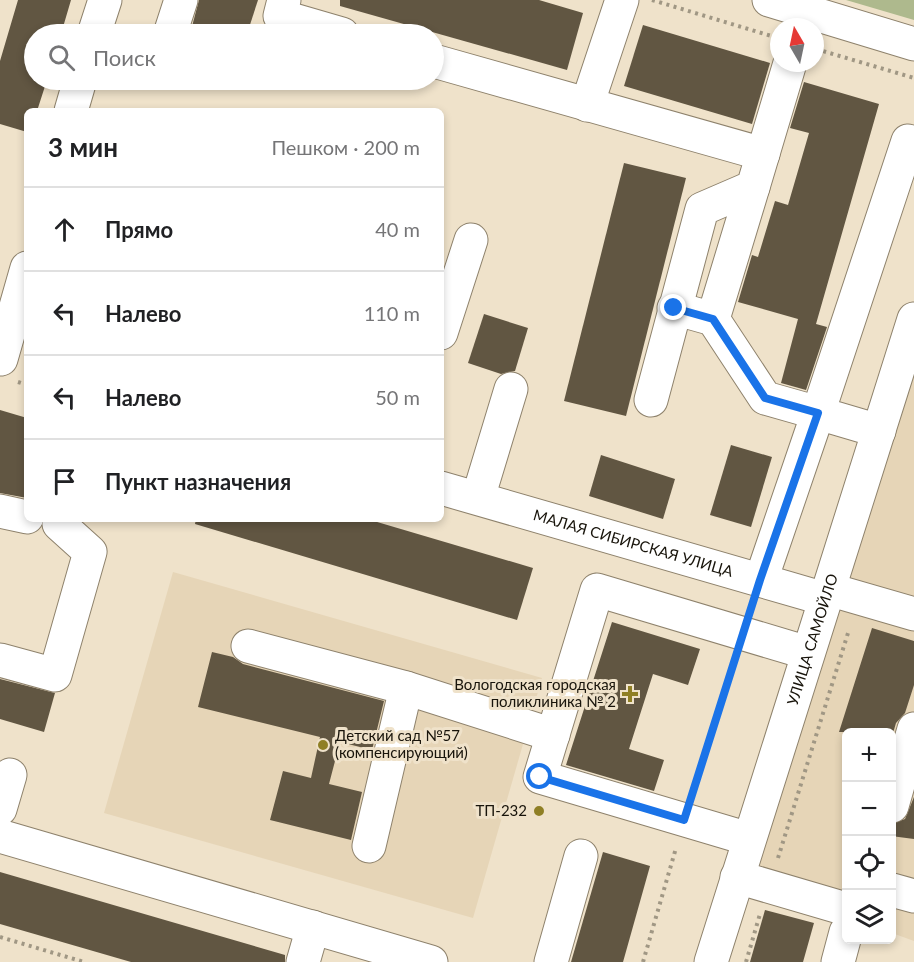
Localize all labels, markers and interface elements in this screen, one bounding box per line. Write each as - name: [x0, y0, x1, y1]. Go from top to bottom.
- north arrow: [770, 18, 824, 72]
- search box: [24, 24, 444, 90]
- icon: search: [45, 41, 78, 74]
- text: Поиск: [93, 44, 156, 71]
- text: 3 мин: [48, 131, 118, 163]
- text: Пешком · 200 m: [271, 135, 420, 159]
- icon: ahead: [48, 213, 81, 246]
- text: Прямо: [105, 216, 173, 243]
- text: 40 m: [375, 217, 420, 241]
- route end: [660, 294, 686, 320]
- icon: left: [48, 297, 81, 330]
- text: Налево: [105, 300, 181, 327]
- text: 110 m: [364, 301, 420, 325]
- icon: left: [48, 381, 81, 414]
- text: Налево: [105, 384, 181, 411]
- text: 50 m: [375, 385, 420, 409]
- icon: arrive: [48, 465, 81, 498]
- text: Пункт назначения: [105, 468, 291, 495]
- street label: МАЛАЯ СИБИРСКАЯ УЛИЦА: [531, 505, 736, 580]
- street label: УЛИЦА САМОЙЛО: [783, 571, 841, 707]
- place label: Вологодская городская поликлиника № 2: [454, 675, 616, 710]
- marker: Вологодская городская поликлиника № 2: [621, 685, 639, 703]
- place label: Детский сад №57 (компенсирующий): [335, 726, 468, 761]
- map controls: [842, 728, 896, 944]
- button: +: [842, 728, 896, 782]
- marker: Детский сад №57 (компенсирующий): [316, 738, 330, 752]
- route start: [526, 763, 552, 789]
- button: −: [842, 782, 896, 836]
- place label: ТП-232: [475, 801, 527, 819]
- marker: ТП-232: [532, 804, 546, 818]
- button: locate: [842, 836, 896, 890]
- button: layers: [842, 890, 896, 944]

